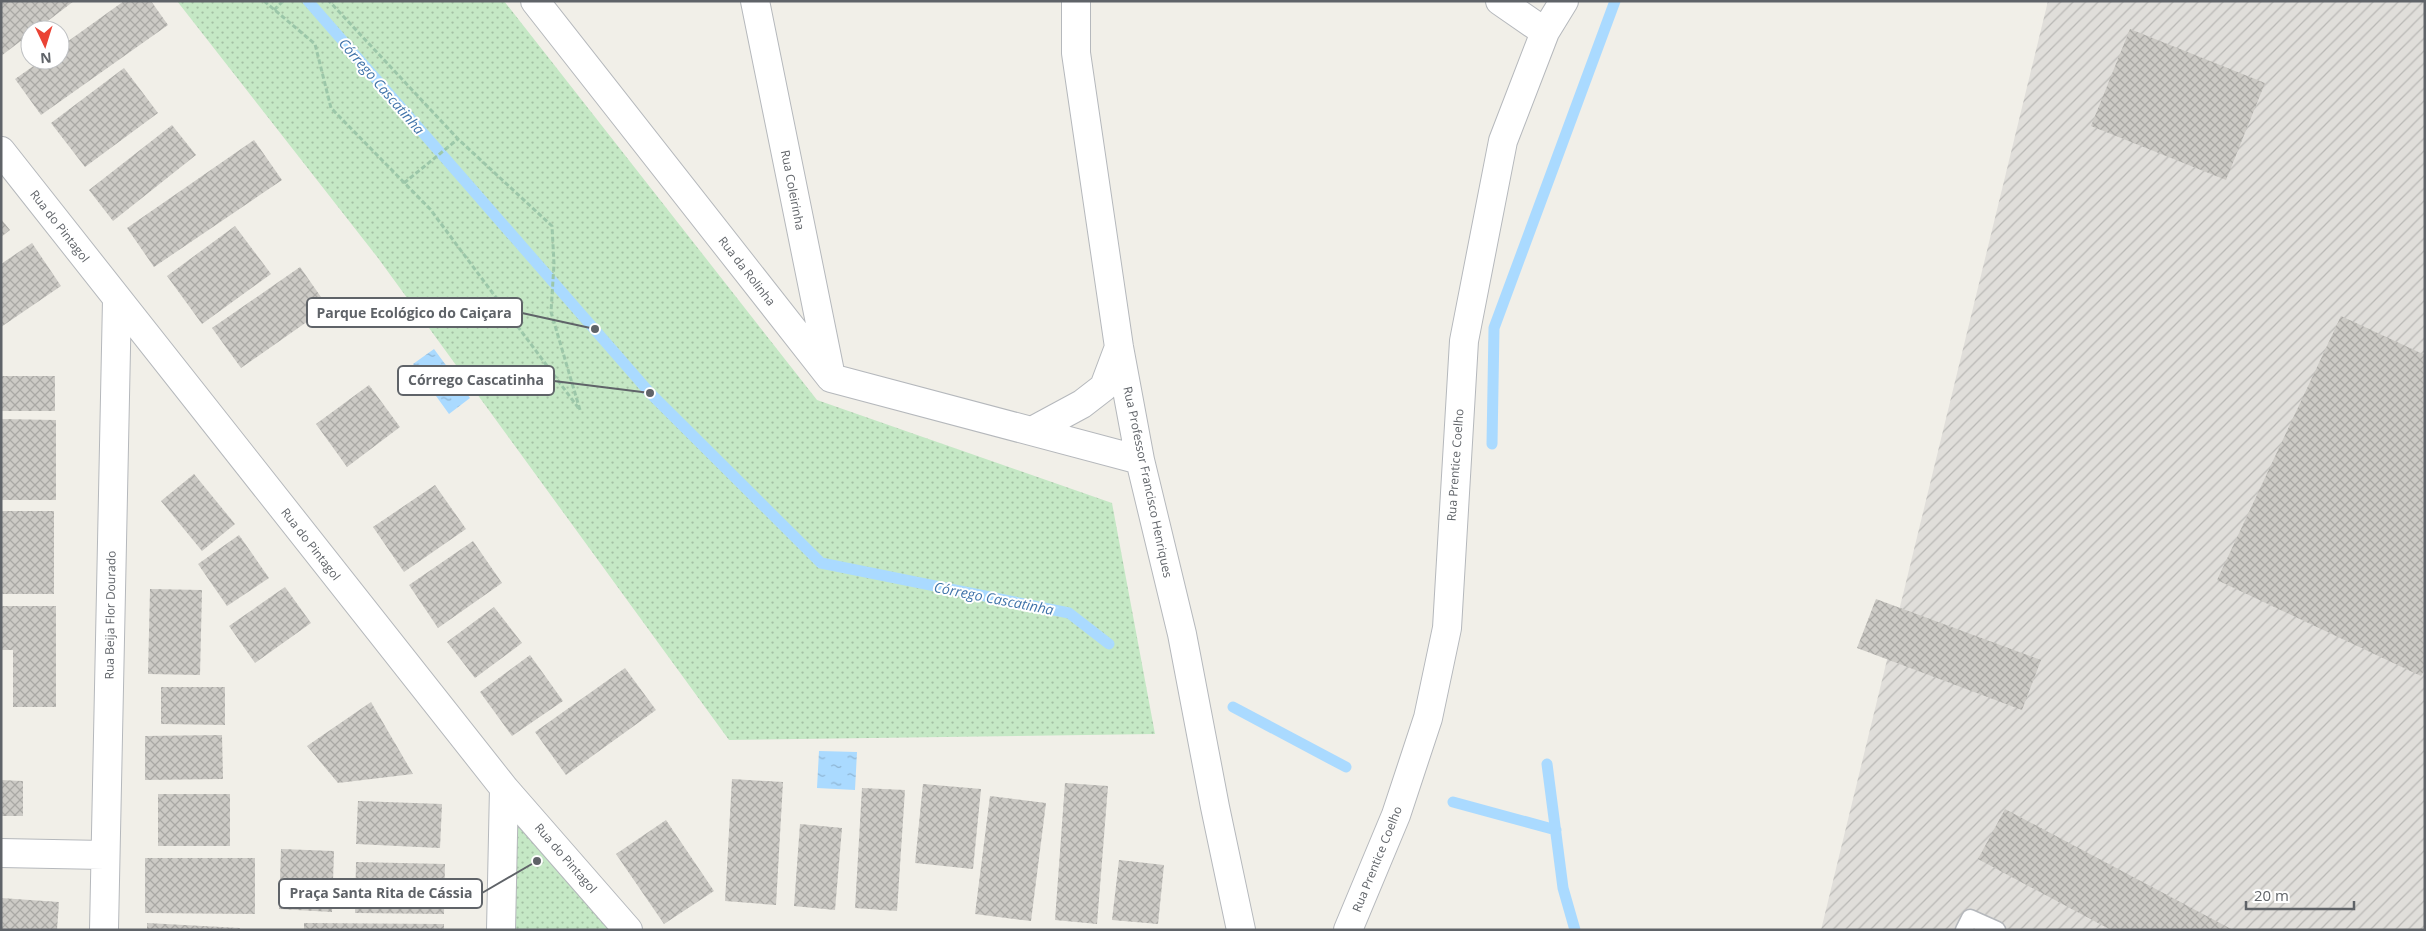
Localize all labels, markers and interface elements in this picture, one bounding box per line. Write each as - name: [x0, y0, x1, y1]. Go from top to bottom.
- north arrow: [20, 20, 70, 70]
- water label: Córrego Cascatinha: [335, 34, 429, 138]
- text: N: [40, 49, 52, 68]
- street label: Rua Coleirinha: [777, 148, 809, 232]
- street label: Rua do Pintagol: [26, 186, 94, 266]
- street label: Rua da Rolinha: [715, 233, 779, 309]
- callout: Parque Ecológico do Caiçara: [307, 298, 522, 327]
- text: Parque Ecológico do Caiçara: [316, 303, 512, 322]
- callout: Córrego Cascatinha: [398, 366, 554, 395]
- text: Córrego Cascatinha: [408, 370, 544, 389]
- street label: Rua Professor Francisco Henriques: [1119, 385, 1177, 579]
- street label: Rua Prentice Coelho: [1443, 408, 1467, 522]
- street label: Rua do Pintagol: [277, 504, 345, 584]
- street label: Rua Beija Flor Dourado: [100, 550, 120, 680]
- water label: Córrego Cascatinha: [933, 577, 1056, 619]
- street label: Rua Prentice Coelho: [1348, 804, 1406, 914]
- street label: Rua do Pintagol: [531, 819, 601, 897]
- scale bar: [2246, 878, 2354, 910]
- callout: Praça Santa Rita de Cássia: [279, 879, 482, 908]
- text: Praça Santa Rita de Cássia: [290, 883, 472, 902]
- text: 20 m: [2254, 885, 2289, 905]

